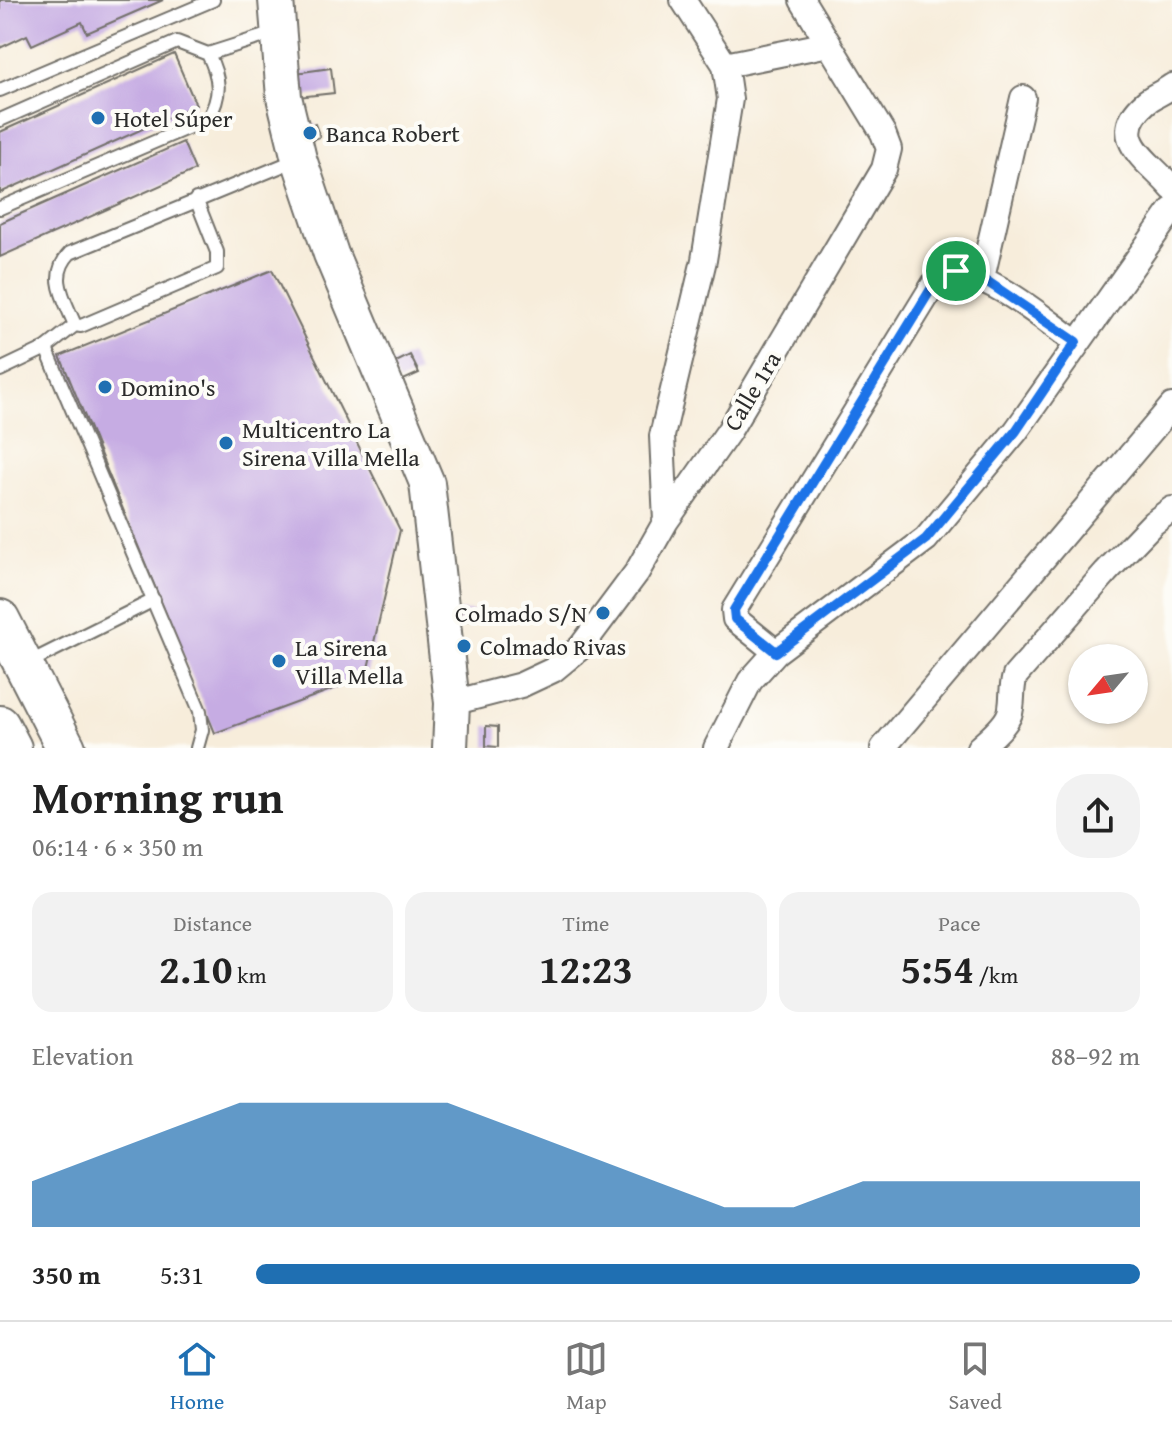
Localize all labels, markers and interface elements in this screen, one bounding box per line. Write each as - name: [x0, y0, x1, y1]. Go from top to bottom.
- place label: Hotel Súper: [114, 101, 233, 136]
- marker: Hotel Súper: [89, 109, 107, 127]
- place label: Banca Robert: [326, 116, 460, 151]
- marker: Banca Robert: [301, 124, 319, 142]
- pin: [922, 237, 990, 305]
- icon: arrive: [934, 249, 978, 293]
- street label: Calle 1ra: [715, 344, 790, 437]
- place label: Domino's: [121, 370, 216, 405]
- marker: Domino's: [96, 378, 114, 396]
- place label: Multicentro La Sirena Villa Mella: [242, 412, 420, 475]
- marker: Multicentro La Sirena Villa Mella: [217, 434, 235, 452]
- place label: Colmado S/N: [455, 596, 587, 631]
- marker: Colmado S/N: [594, 604, 612, 622]
- place label: Colmado Rivas: [480, 629, 626, 664]
- place label: La Sirena Villa Mella: [295, 630, 404, 693]
- marker: Colmado Rivas: [455, 637, 473, 655]
- north arrow: [1068, 644, 1148, 724]
- map controls: [1068, 644, 1148, 724]
- marker: La Sirena Villa Mella: [270, 652, 288, 670]
- text: Morning run: [32, 765, 283, 829]
- button: share: [1056, 774, 1140, 858]
- text: 06:14 · 6 × 350 m: [32, 827, 203, 866]
- text: Distance: [173, 907, 252, 939]
- text: Time: [563, 907, 609, 939]
- text: Pace: [938, 907, 980, 939]
- text: 2.10: [159, 939, 232, 998]
- text: 12:23: [539, 939, 633, 998]
- text: 5:54: [900, 939, 974, 998]
- text: km: [232, 959, 266, 991]
- text: /km: [974, 959, 1018, 991]
- text: Elevation: [32, 1036, 134, 1075]
- text: 88–92 m: [1051, 1036, 1140, 1075]
- text: 350 m: [32, 1255, 100, 1294]
- text: 5:31: [160, 1255, 204, 1294]
- tab: Home: [170, 1337, 224, 1417]
- tab: Map: [564, 1337, 608, 1417]
- tab: Saved: [949, 1337, 1002, 1417]

